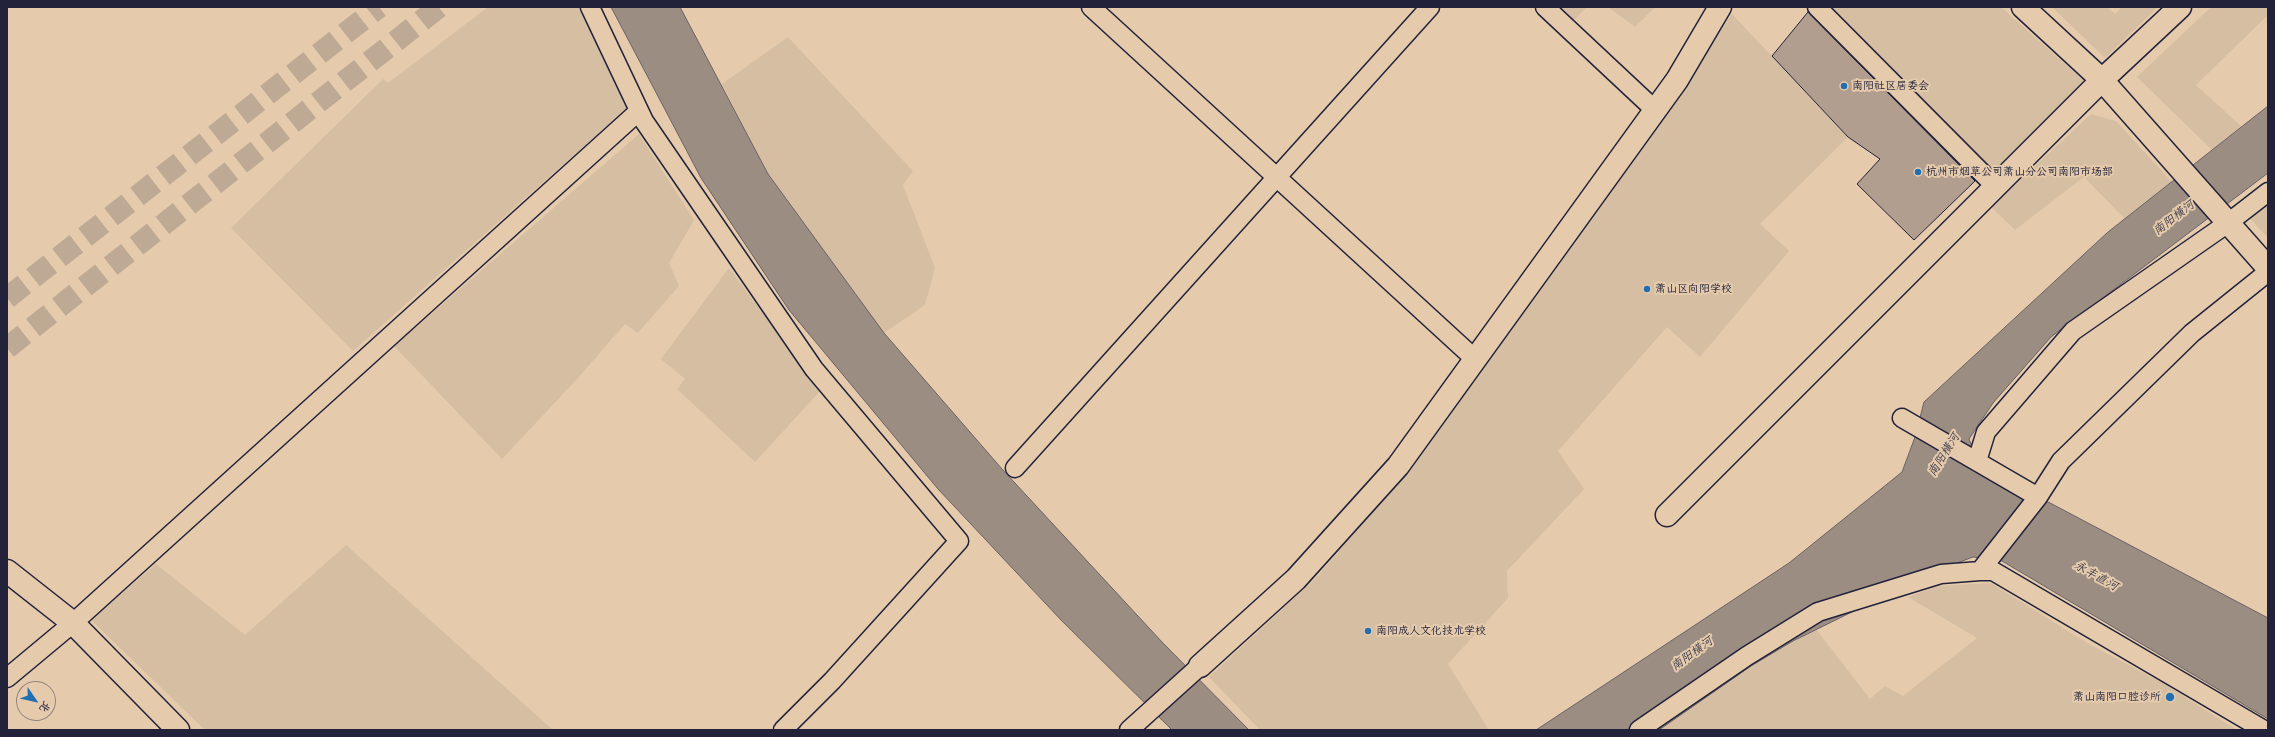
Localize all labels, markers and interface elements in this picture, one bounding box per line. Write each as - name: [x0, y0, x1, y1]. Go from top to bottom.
- place label: 南阳社区居委会: [1852, 79, 1929, 93]
- marker: 南阳社区居委会: [1839, 81, 1849, 91]
- place label: 杭州市烟草公司萧山分公司南阳市场部: [1926, 165, 2113, 179]
- marker: 杭州市烟草公司萧山分公司南阳市场部: [1913, 167, 1923, 177]
- water label: 南阳横河: [2151, 198, 2197, 238]
- place label: 萧山区向阳学校: [1655, 282, 1732, 296]
- marker: 萧山区向阳学校: [1642, 284, 1652, 294]
- water label: 南阳横河: [1925, 431, 1963, 479]
- water label: 永丰直河: [2072, 558, 2120, 594]
- place label: 南阳成人文化技术学校: [1376, 624, 1486, 638]
- marker: 南阳成人文化技术学校: [1363, 626, 1373, 636]
- water label: 南阳横河: [1668, 634, 1716, 674]
- north arrow: [16, 681, 56, 721]
- place label: 萧山南阳口腔诊所: [2073, 690, 2161, 704]
- marker: 萧山南阳口腔诊所: [2164, 691, 2176, 703]
- text: 北: [35, 698, 56, 717]

